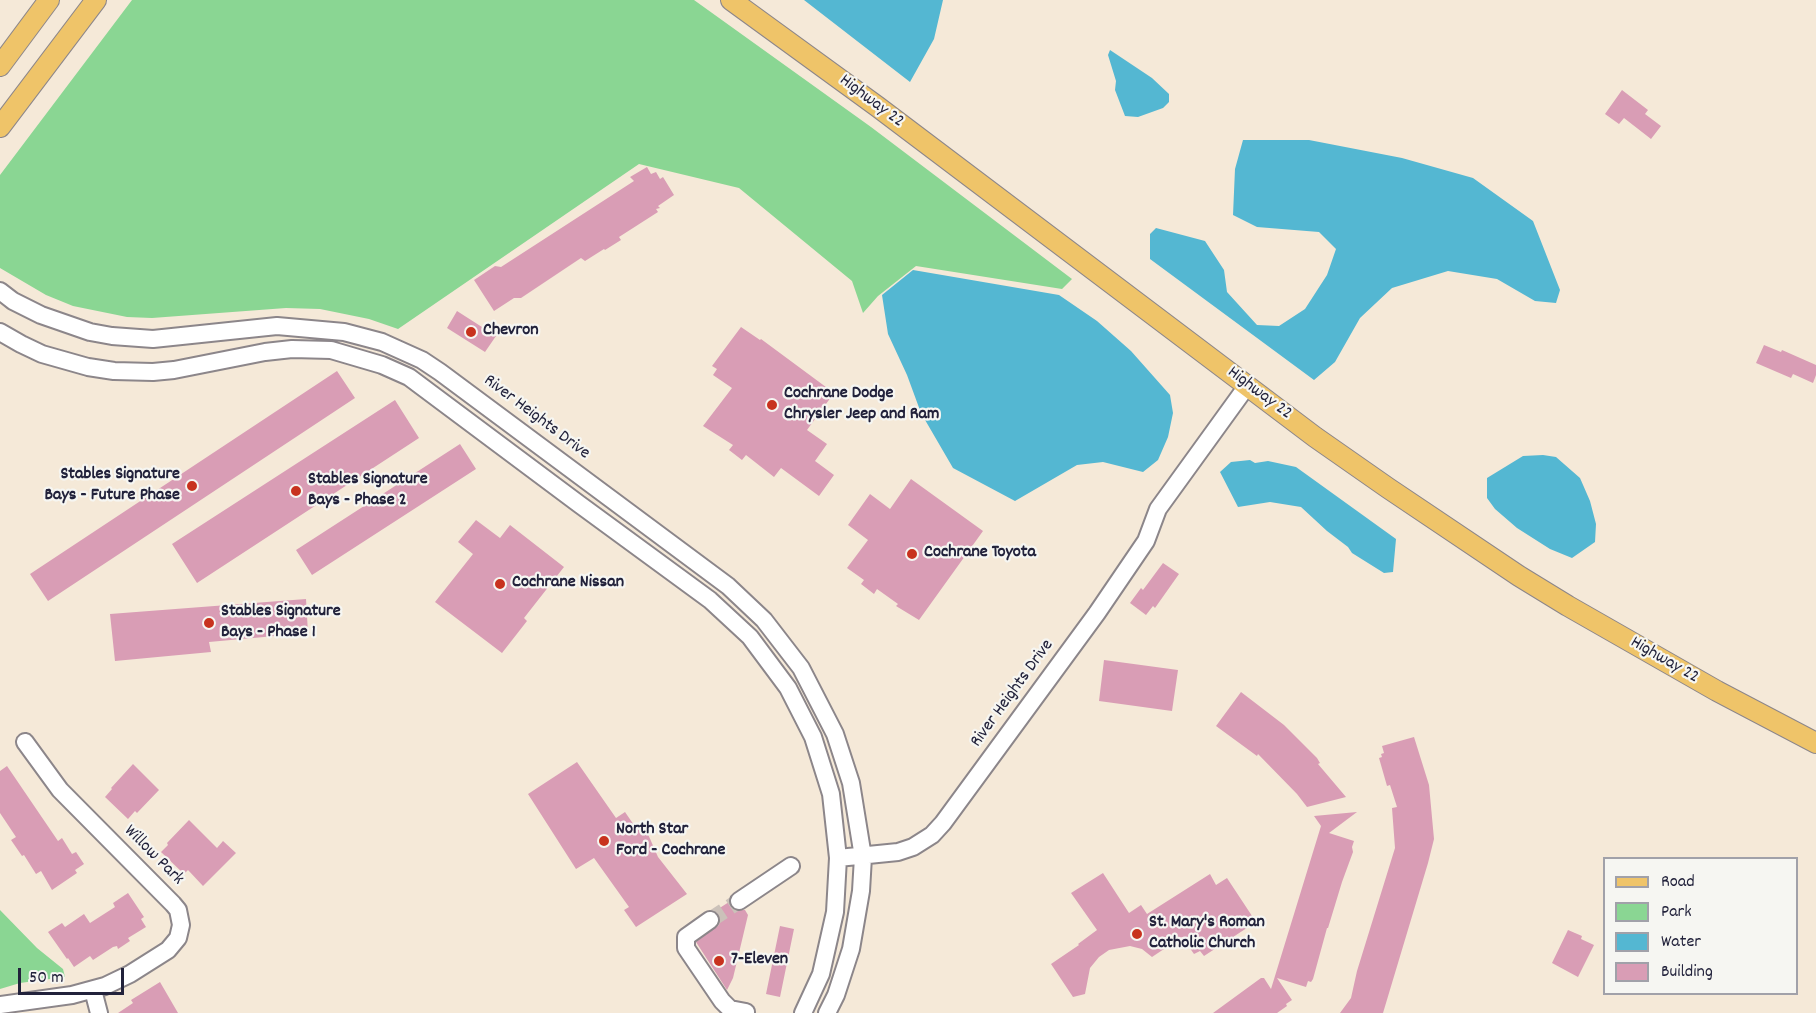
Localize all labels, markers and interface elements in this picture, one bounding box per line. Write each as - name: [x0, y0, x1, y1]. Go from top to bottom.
- street label: Highway 22: [834, 71, 908, 133]
- place label: Chevron: [483, 321, 539, 343]
- marker: Chevron: [464, 325, 478, 339]
- street label: Highway 22: [1222, 363, 1296, 425]
- street label: River Heights Drive: [478, 371, 594, 465]
- place label: Cochrane Dodge Chrysler Jeep and Ram: [784, 384, 939, 426]
- marker: Cochrane Dodge Chrysler Jeep and Ram: [765, 398, 779, 412]
- place label: Stables Signature Bays - Future Phase: [44, 465, 180, 508]
- place label: Stables Signature Bays - Phase 2: [308, 470, 428, 512]
- marker: Stables Signature Bays - Future Phase: [185, 479, 199, 493]
- marker: Stables Signature Bays - Phase 2: [289, 484, 303, 498]
- place label: Cochrane Toyota: [924, 543, 1036, 565]
- marker: Cochrane Toyota: [905, 547, 919, 561]
- place label: Cochrane Nissan: [512, 573, 624, 595]
- marker: Cochrane Nissan: [493, 577, 507, 591]
- place label: Stables Signature Bays - Phase 1: [221, 602, 341, 644]
- marker: Stables Signature Bays - Phase 1: [202, 616, 216, 630]
- street label: Highway 22: [1626, 633, 1702, 689]
- street label: River Heights Drive: [967, 636, 1059, 752]
- place label: North Star Ford - Cochrane: [616, 820, 725, 862]
- street label: Willow Park: [118, 821, 188, 891]
- marker: North Star Ford - Cochrane: [597, 834, 611, 848]
- legend: [1603, 857, 1798, 995]
- text: Road: [1661, 870, 1695, 895]
- text: Park: [1661, 900, 1692, 925]
- place label: St. Mary's Roman Catholic Church: [1149, 913, 1265, 956]
- marker: St. Mary's Roman Catholic Church: [1130, 927, 1144, 941]
- text: Water: [1661, 930, 1701, 955]
- place label: 7-Eleven: [731, 950, 788, 972]
- marker: 7-Eleven: [712, 954, 726, 968]
- scale bar: [21, 956, 128, 994]
- text: Building: [1661, 960, 1713, 985]
- text: 50 m: [29, 966, 64, 991]

